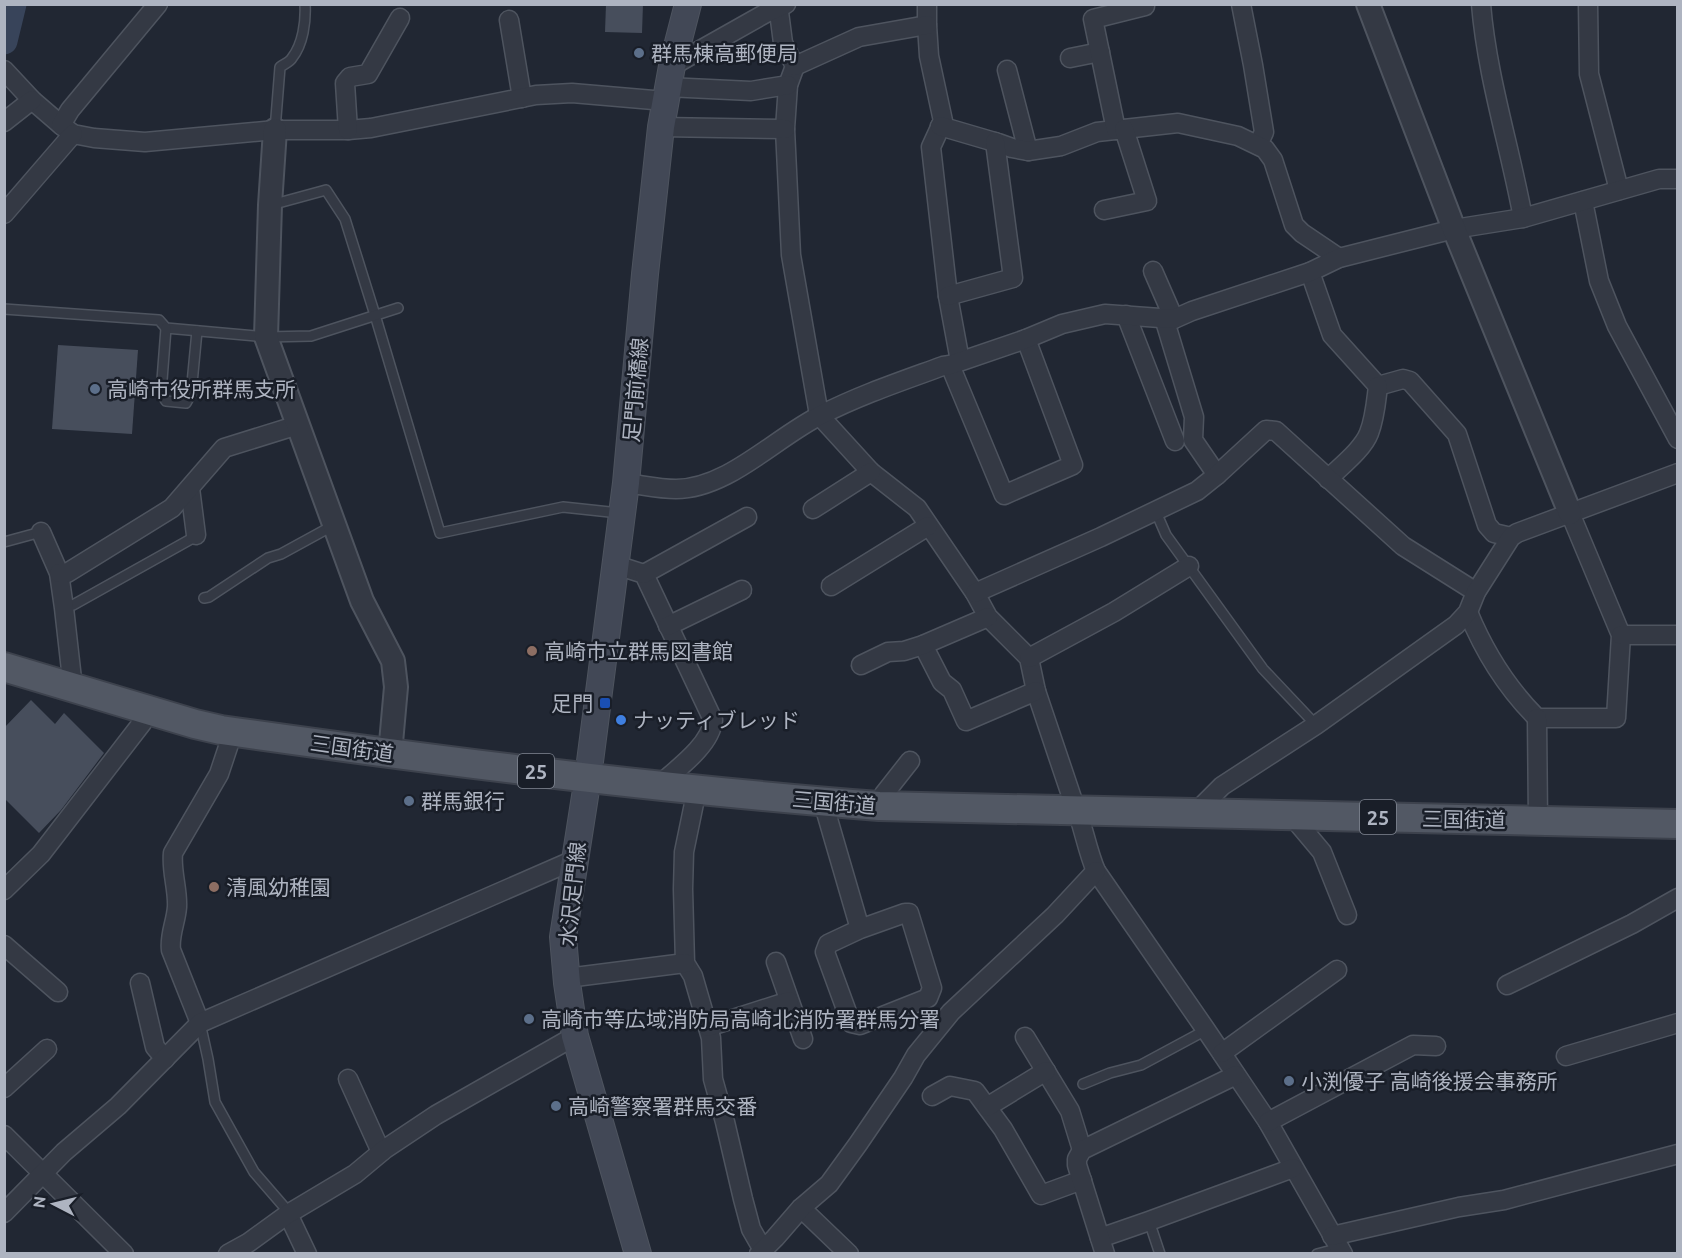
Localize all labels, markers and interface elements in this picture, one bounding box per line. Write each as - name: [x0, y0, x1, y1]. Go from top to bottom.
- place label: 群馬棟高郵便局: [651, 41, 798, 65]
- marker: 群馬棟高郵便局: [632, 46, 646, 60]
- street label: 足門前橋線: [618, 337, 652, 443]
- place label: 高崎市役所群馬支所: [107, 377, 296, 401]
- marker: 高崎市役所群馬支所: [88, 382, 102, 396]
- place label: 高崎市立群馬図書館: [544, 639, 733, 663]
- marker: 高崎市立群馬図書館: [525, 644, 539, 658]
- place label: 足門: [551, 691, 593, 715]
- marker: 足門: [598, 696, 612, 710]
- place label: ナッティブレッド: [633, 708, 800, 732]
- marker: ナッティブレッド: [614, 713, 628, 727]
- street label: 三国街道: [309, 730, 395, 766]
- road number: 25: [518, 754, 554, 788]
- street label: 三国街道: [791, 786, 877, 818]
- place label: 群馬銀行: [421, 789, 505, 813]
- marker: 群馬銀行: [402, 794, 416, 808]
- road number: 25: [1360, 800, 1396, 834]
- street label: 三国街道: [1422, 806, 1506, 832]
- street label: 水沢足門線: [555, 841, 589, 947]
- place label: 清風幼稚園: [226, 875, 331, 899]
- marker: 清風幼稚園: [207, 880, 221, 894]
- place label: 高崎市等広域消防局高崎北消防署群馬分署: [541, 1007, 940, 1031]
- marker: 高崎市等広域消防局高崎北消防署群馬分署: [522, 1012, 536, 1026]
- place label: 小渕優子 高崎後援会事務所: [1301, 1069, 1558, 1093]
- marker: 小渕優子 高崎後援会事務所: [1282, 1074, 1296, 1088]
- place label: 高崎警察署群馬交番: [568, 1094, 757, 1118]
- marker: 高崎警察署群馬交番: [549, 1099, 563, 1113]
- north arrow: [24, 1174, 84, 1234]
- text: N: [29, 1195, 49, 1209]

